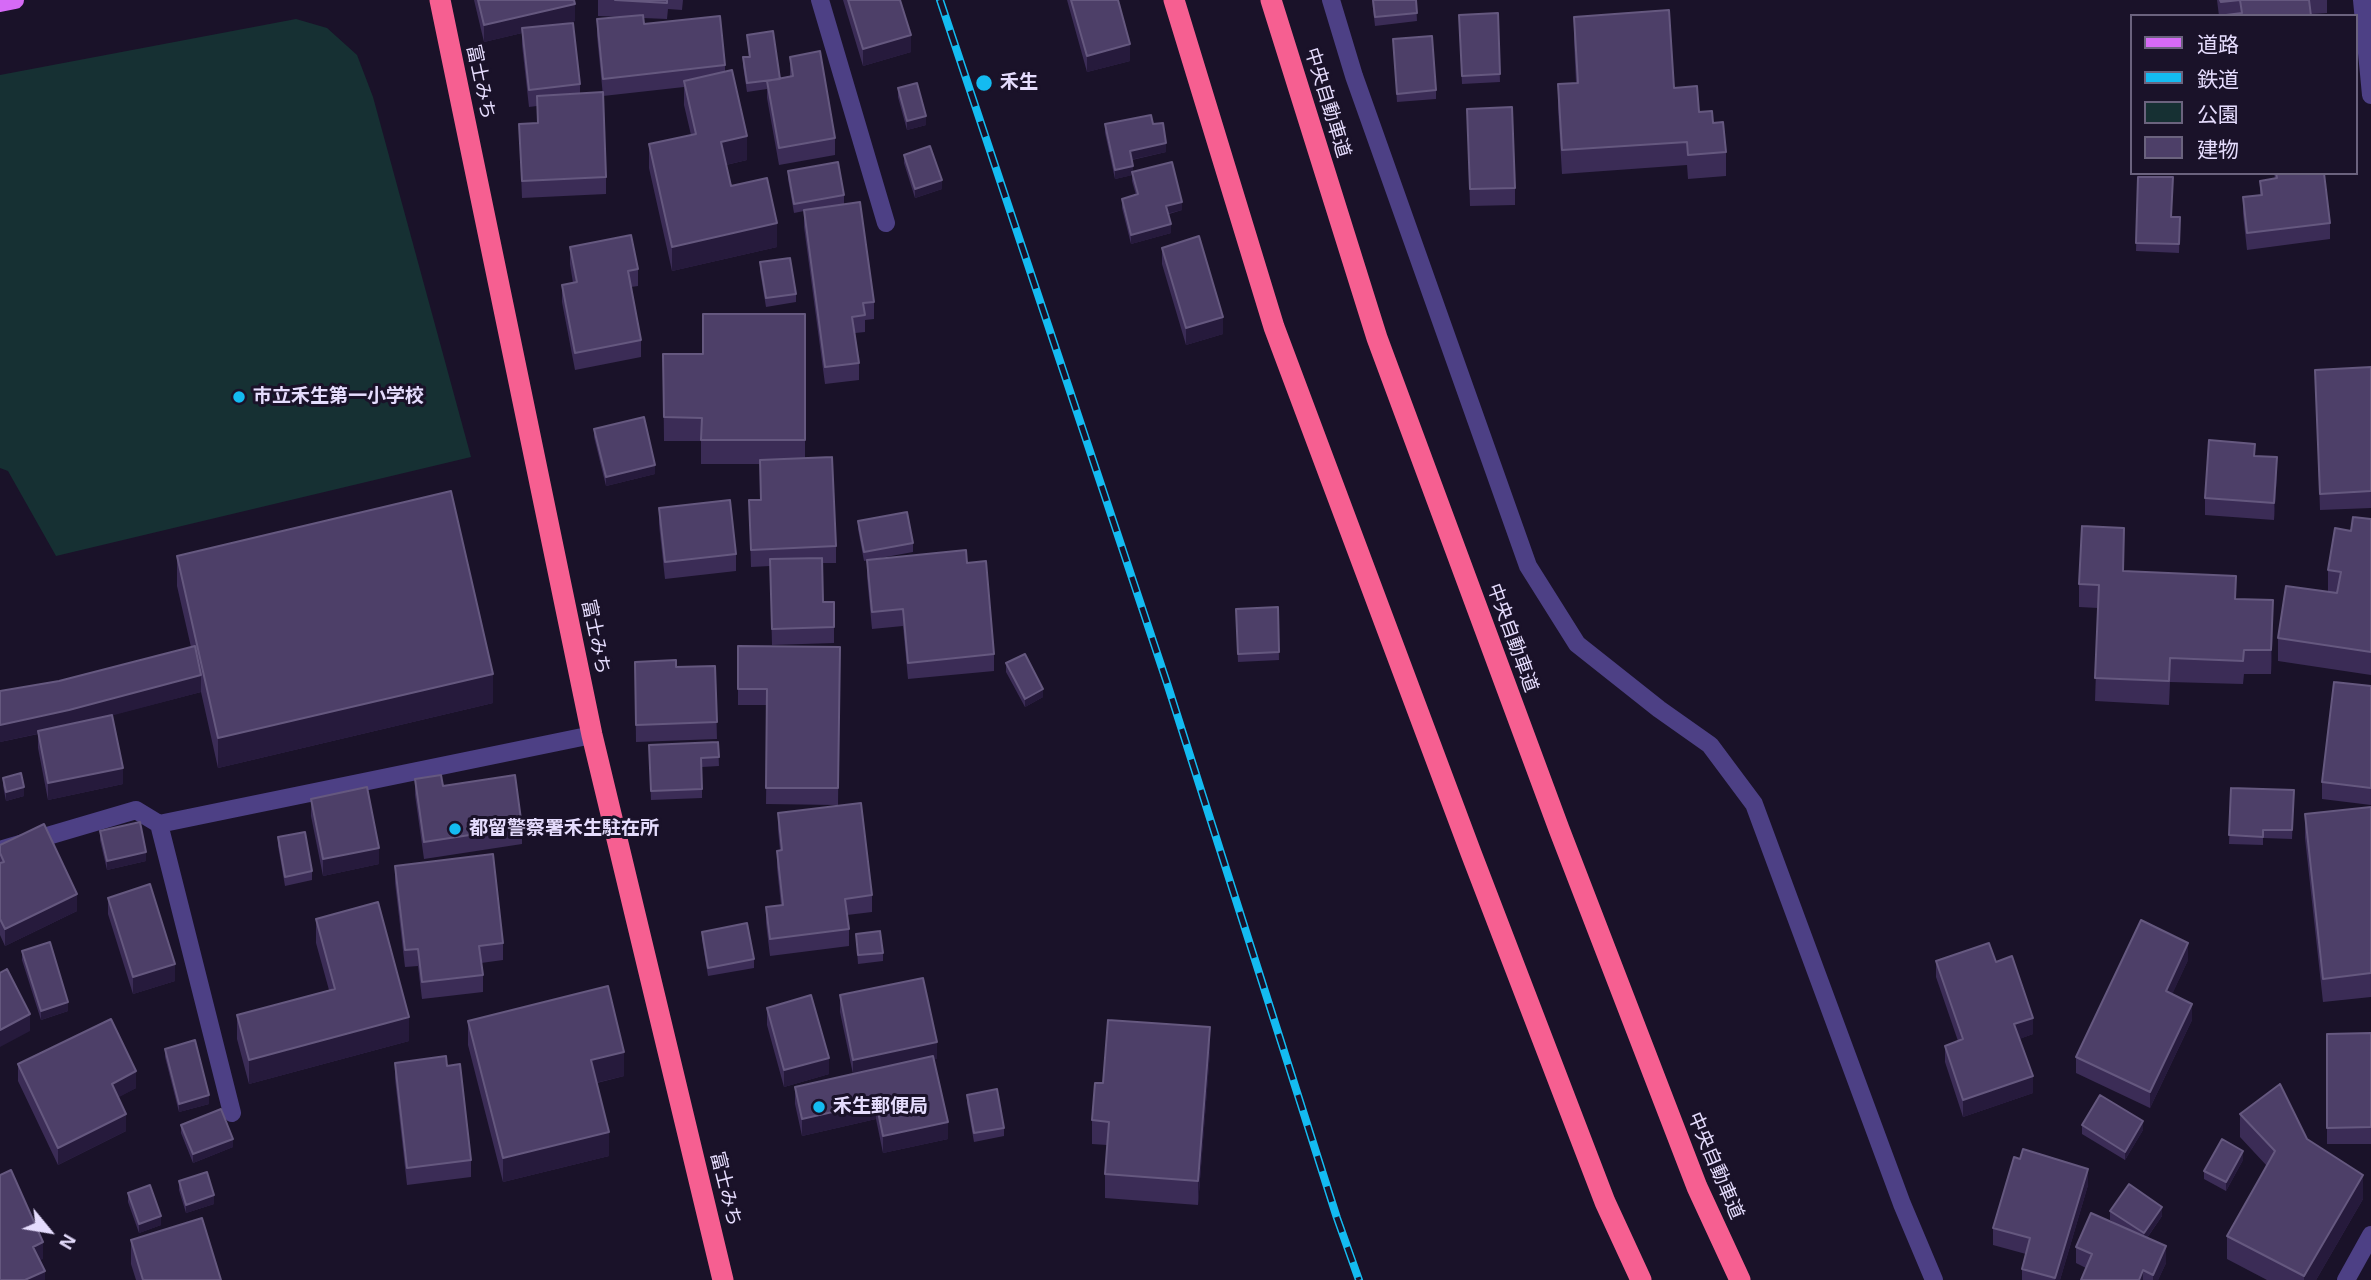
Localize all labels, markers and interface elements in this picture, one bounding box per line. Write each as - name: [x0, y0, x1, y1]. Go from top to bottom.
- legend: [2130, 14, 2357, 175]
- text: 道路: [2197, 33, 2239, 56]
- street label: 富士みち: [461, 42, 499, 122]
- street label: 中央自動車道: [1299, 45, 1355, 161]
- text: 鉄道: [2197, 68, 2239, 91]
- place label: 禾生: [1000, 72, 1038, 94]
- marker: 禾生: [974, 73, 994, 93]
- text: 公園: [2197, 103, 2239, 126]
- text: 建物: [2197, 138, 2239, 161]
- place label: 市立禾生第一小学校: [253, 386, 424, 408]
- marker: 市立禾生第一小学校: [231, 389, 247, 405]
- street label: 中央自動車道: [1482, 581, 1542, 695]
- street label: 富士みち: [576, 597, 614, 677]
- place label: 都留警察署禾生駐在所: [469, 818, 659, 840]
- marker: 都留警察署禾生駐在所: [447, 821, 463, 837]
- place label: 禾生郵便局: [833, 1096, 928, 1118]
- marker: 禾生郵便局: [811, 1099, 827, 1115]
- street label: 中央自動車道: [1682, 1109, 1748, 1223]
- street label: 富士みち: [705, 1149, 745, 1229]
- north arrow: [14, 1196, 84, 1266]
- text: N: [55, 1231, 80, 1253]

